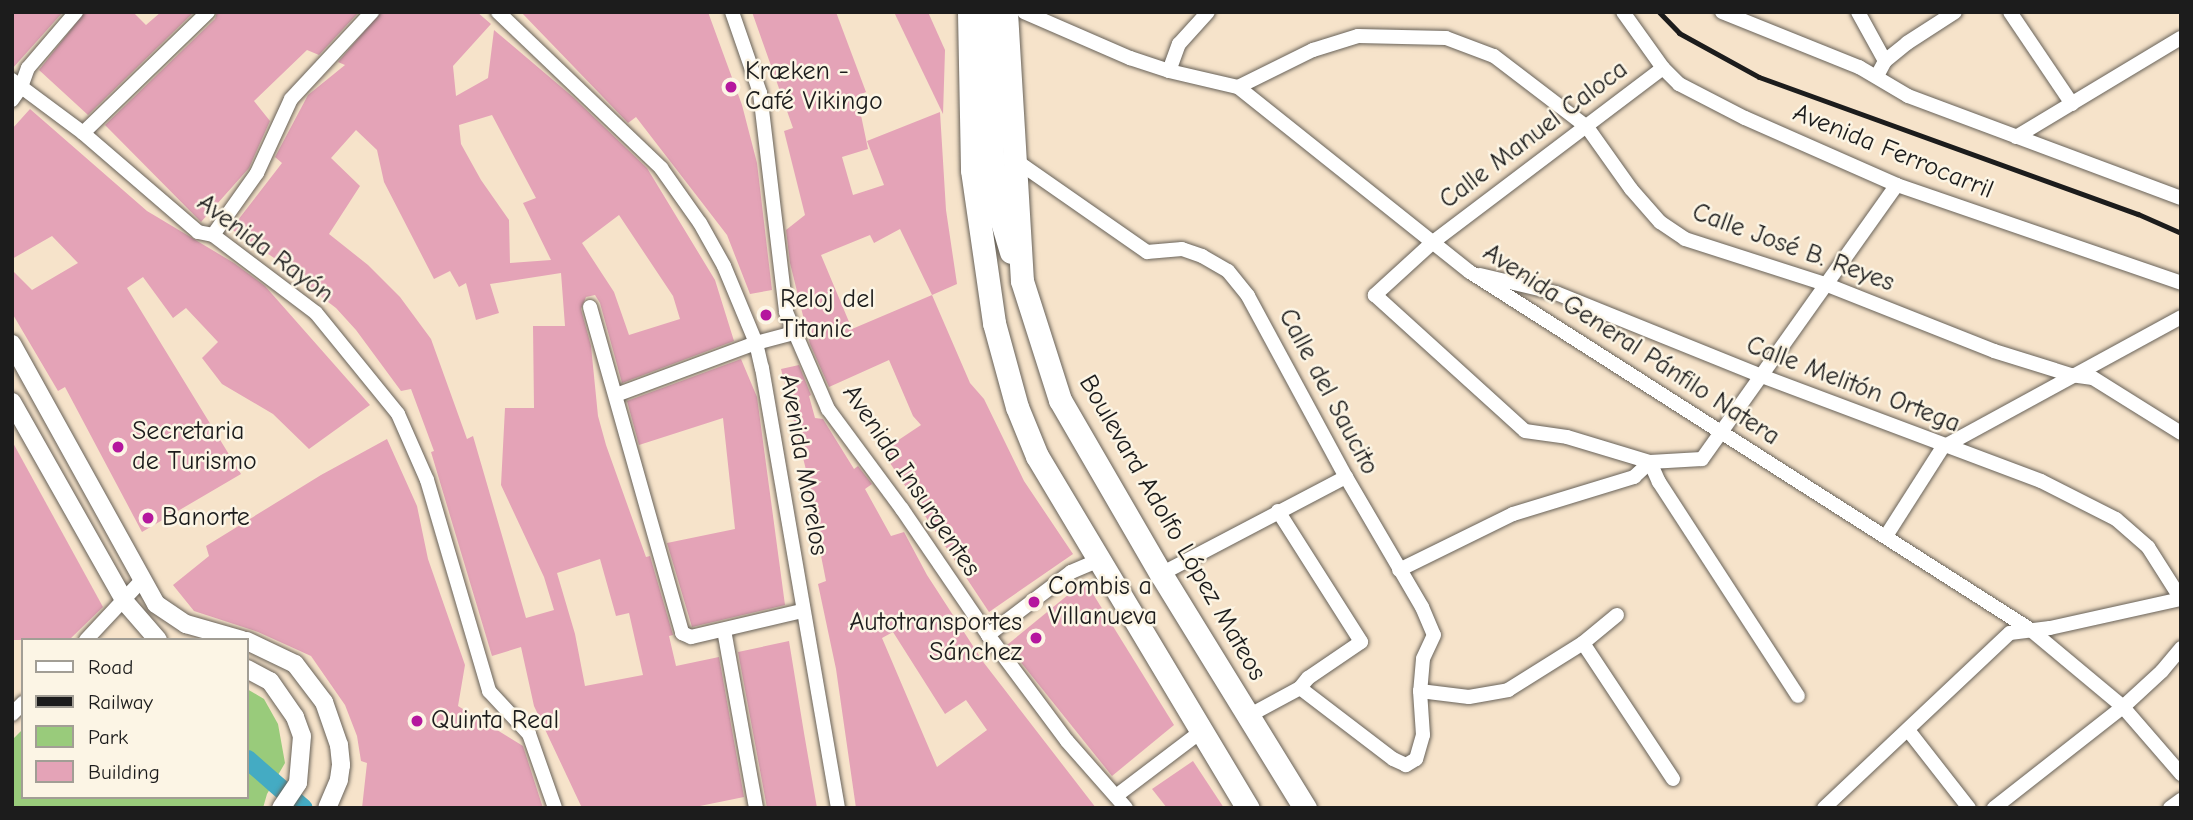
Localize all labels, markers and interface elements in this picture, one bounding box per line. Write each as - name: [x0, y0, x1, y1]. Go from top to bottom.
- street label: Calle Manuel Caloca: [1434, 54, 1634, 216]
- place label: Kræken - Café Vikingo: [745, 56, 883, 118]
- marker: Kræken - Café Vikingo: [723, 79, 739, 95]
- street label: Avenida Ferrocarril: [1788, 98, 1998, 206]
- street label: Avenida Rayón: [191, 188, 339, 310]
- street label: Calle José B. Reyes: [1688, 197, 1898, 299]
- street label: Avenida General Pánfilo Natera: [1477, 237, 1785, 453]
- place label: Reloj del Titanic: [780, 284, 875, 346]
- street label: Calle del Saucito: [1271, 304, 1385, 480]
- marker: Reloj del Titanic: [758, 307, 774, 323]
- street label: Calle Melitón Ortega: [1742, 330, 1964, 440]
- street label: Boulevard Adolfo López Mateos: [1072, 370, 1272, 686]
- street label: Avenida Morelos: [772, 372, 834, 558]
- street label: Avenida Insurgentes: [835, 379, 987, 583]
- place label: Secretaria de Turismo: [132, 416, 257, 478]
- marker: Secretaria de Turismo: [110, 439, 126, 455]
- place label: Banorte: [162, 502, 250, 534]
- marker: Banorte: [140, 510, 156, 526]
- place label: Combis a Villanueva: [1048, 571, 1157, 632]
- marker: Combis a Villanueva: [1026, 594, 1042, 610]
- place label: Autotransportes Sánchez: [849, 607, 1022, 668]
- marker: Autotransportes Sánchez: [1028, 630, 1044, 646]
- legend: [21, 638, 248, 799]
- text: Road: [88, 655, 133, 679]
- text: Railway: [88, 690, 153, 714]
- place label: Quinta Real: [431, 705, 559, 737]
- marker: Quinta Real: [409, 713, 425, 729]
- text: Park: [88, 725, 128, 749]
- text: Building: [88, 760, 160, 784]

